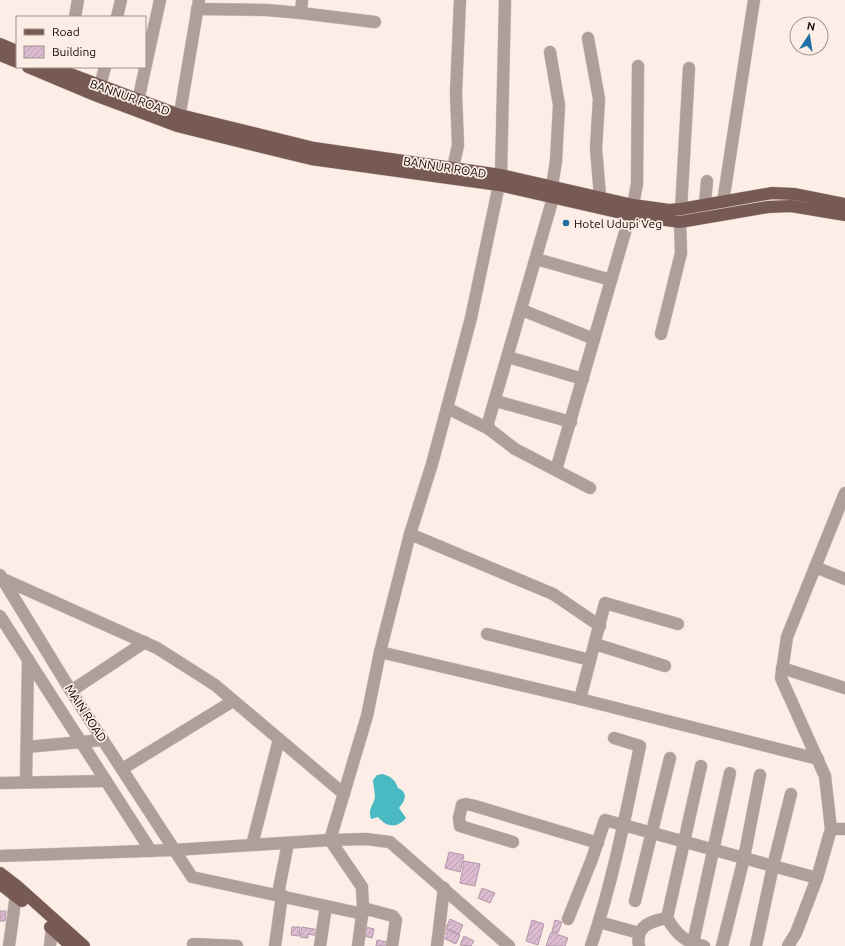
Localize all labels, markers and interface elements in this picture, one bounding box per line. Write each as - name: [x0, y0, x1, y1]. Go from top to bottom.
- legend: [16, 16, 146, 68]
- north arrow: [789, 16, 829, 56]
- text: N: [806, 19, 816, 33]
- text: Road: [52, 25, 80, 38]
- text: Building: [52, 45, 96, 58]
- street label: BANNUR ROAD: [88, 77, 172, 117]
- street label: BANNUR ROAD: [403, 154, 487, 180]
- place label: Hotel Udupi Veg: [574, 217, 662, 230]
- marker: Hotel Udupi Veg: [561, 218, 571, 228]
- street label: MAIN ROAD: [63, 682, 109, 744]

